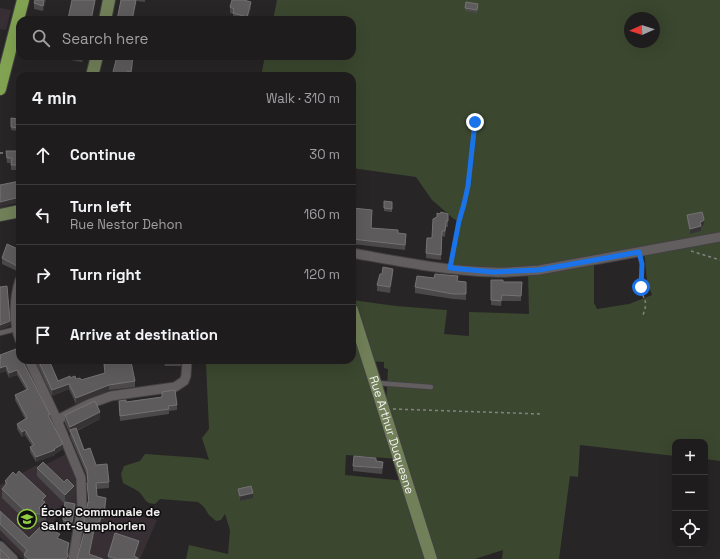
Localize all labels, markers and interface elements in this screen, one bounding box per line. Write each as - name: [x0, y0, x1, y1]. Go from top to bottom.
- north arrow: [624, 12, 660, 48]
- search box: [16, 16, 356, 60]
- icon: search: [30, 27, 52, 49]
- text: Search here: [62, 29, 148, 48]
- text: 4 min: [32, 87, 77, 109]
- text: Walk · 310 m: [266, 90, 340, 107]
- route end: [466, 113, 484, 131]
- icon: ahead: [32, 144, 54, 166]
- text: Continue: [70, 145, 136, 164]
- text: 30 m: [309, 146, 340, 163]
- text: Turn left: [70, 197, 132, 216]
- icon: left: [32, 204, 54, 226]
- text: 160 m: [304, 206, 340, 223]
- text: Rue Nestor Dehon: [70, 216, 183, 233]
- icon: right: [32, 264, 54, 286]
- text: Turn right: [70, 265, 141, 284]
- text: 120 m: [304, 266, 340, 283]
- route start: [632, 278, 650, 296]
- icon: arrive: [32, 324, 54, 346]
- text: Arrive at destination: [70, 325, 218, 344]
- street label: Rue Arthur Duquesne: [365, 374, 418, 496]
- map controls: [672, 439, 708, 547]
- button: +: [672, 439, 708, 475]
- button: −: [672, 475, 708, 511]
- place label: École Communale de Saint-Symphorien: [41, 504, 160, 534]
- school or university icon: École Communale de Saint-Symphorien: [16, 508, 38, 530]
- button: locate: [672, 511, 708, 547]

